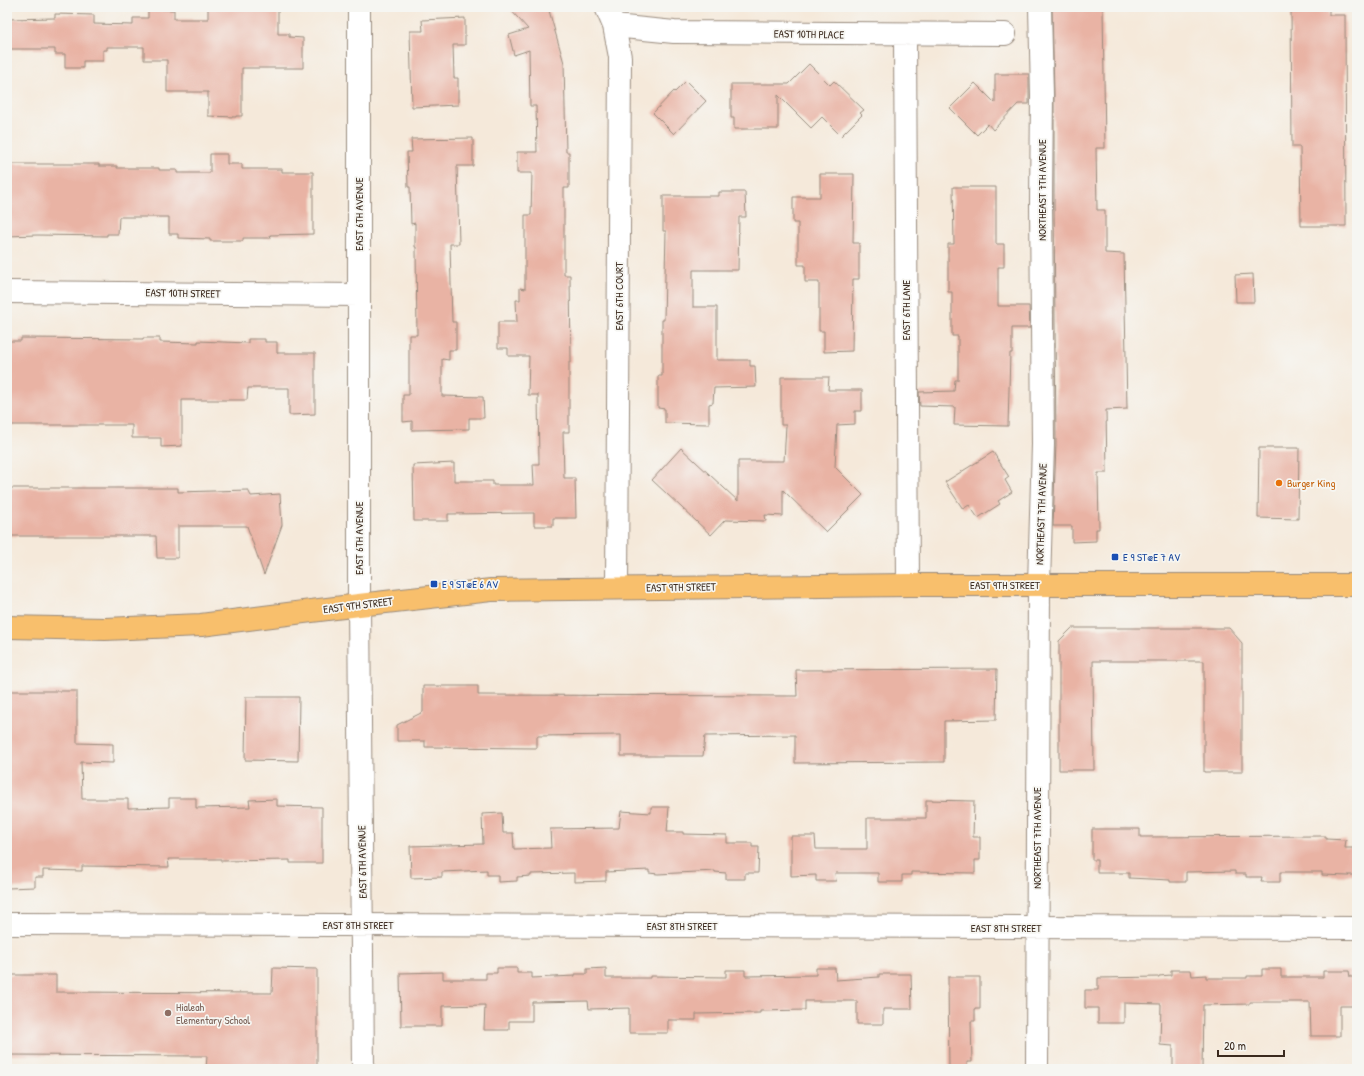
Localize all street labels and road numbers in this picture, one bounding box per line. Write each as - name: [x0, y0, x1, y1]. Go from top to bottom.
- street label: EAST 10TH PLACE: [774, 26, 844, 42]
- street label: NORTHEAST 7TH AVENUE: [1035, 139, 1049, 241]
- street label: EAST 6TH AVENUE: [352, 177, 366, 251]
- street label: EAST 6TH COURT: [612, 261, 626, 330]
- street label: EAST 6TH LANE: [899, 280, 913, 340]
- street label: EAST 10TH STREET: [145, 285, 221, 301]
- street label: NORTHEAST 7TH AVENUE: [1032, 463, 1050, 565]
- street label: EAST 6TH AVENUE: [352, 501, 366, 575]
- street label: EAST 9TH STREET: [970, 578, 1041, 592]
- street label: EAST 9TH STREET: [646, 579, 717, 595]
- street label: EAST 9TH STREET: [322, 594, 394, 616]
- street label: NORTHEAST 7TH AVENUE: [1030, 787, 1044, 889]
- street label: EAST 6TH AVENUE: [354, 825, 370, 899]
- street label: EAST 8TH STREET: [323, 918, 394, 932]
- street label: EAST 8TH STREET: [647, 919, 718, 933]
- street label: EAST 8TH STREET: [971, 921, 1042, 935]

